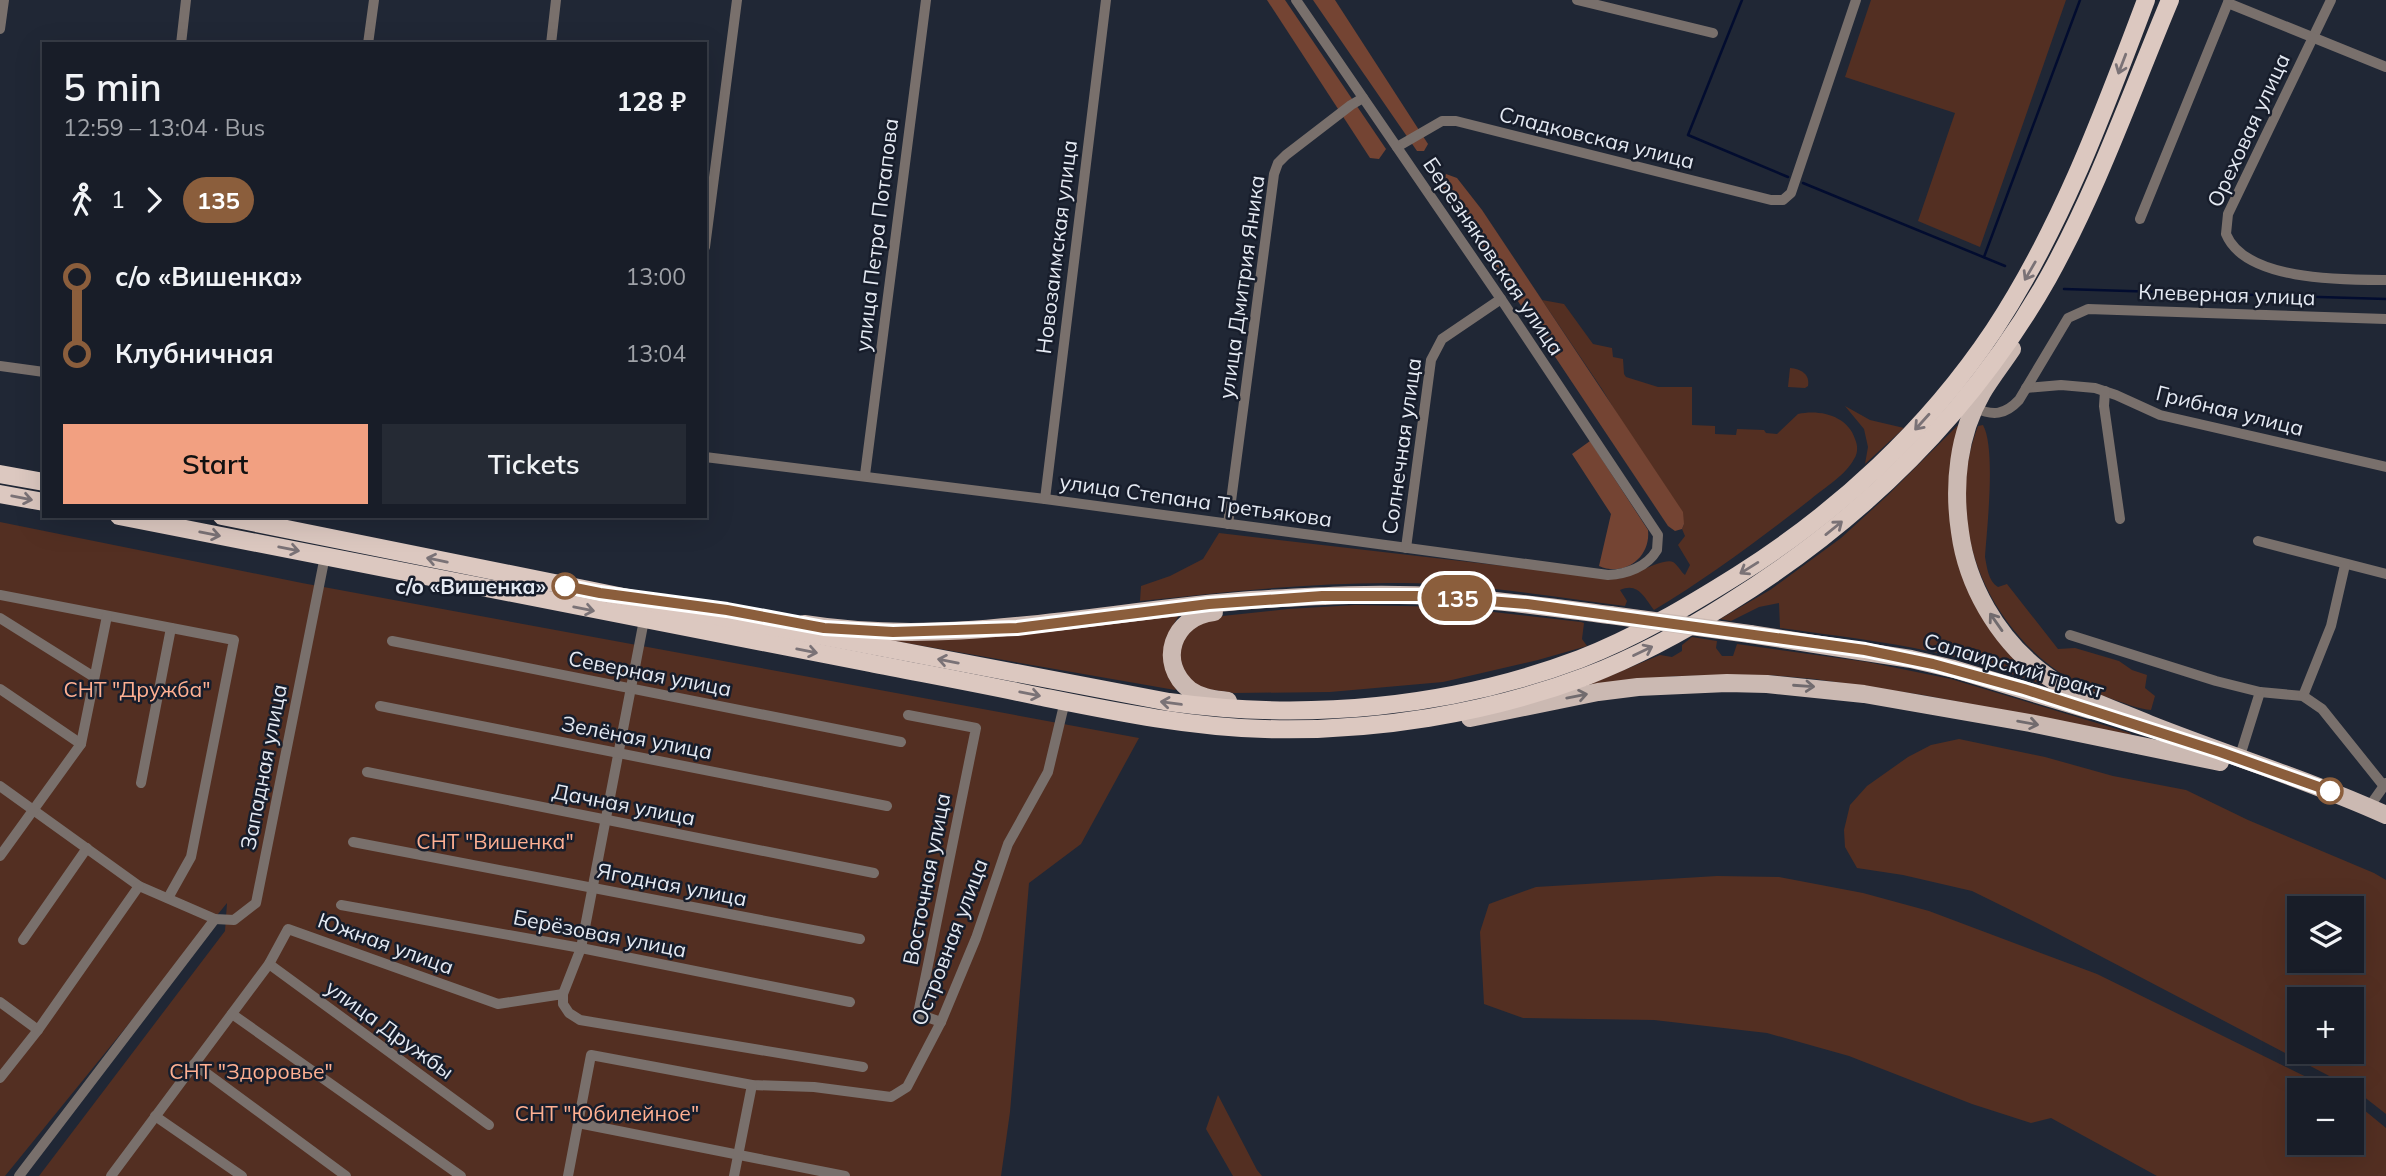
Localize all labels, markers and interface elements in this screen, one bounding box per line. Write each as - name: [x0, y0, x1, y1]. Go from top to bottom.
- street label: Ореховая улица: [2201, 49, 2295, 211]
- one-way arrow: [2114, 52, 2127, 74]
- text: 5 min: [63, 63, 162, 111]
- text: 128 ₽: [616, 85, 686, 118]
- street label: Сладковская улица: [1497, 100, 1697, 174]
- text: 12:59 – 13:04 · Bus: [63, 113, 265, 142]
- street label: улица Петра Потапова: [849, 117, 903, 353]
- street label: Новозаимская улица: [1030, 139, 1082, 355]
- street label: Березняковская улица: [1418, 152, 1570, 360]
- street label: улица Дмитрия Яника: [1212, 173, 1270, 401]
- icon: walk: [63, 181, 101, 219]
- icon: forward: [135, 181, 173, 219]
- text: 1: [111, 185, 125, 214]
- text: 135: [197, 185, 240, 215]
- text: с/о «Вишенка»: [115, 260, 302, 293]
- one-way arrow: [2022, 261, 2036, 281]
- text: 13:00: [626, 262, 686, 291]
- street label: Клеверная улица: [2138, 278, 2316, 310]
- text: Клубничная: [115, 337, 274, 370]
- text: 13:04: [626, 339, 686, 368]
- street label: Солнечная улица: [1376, 356, 1426, 536]
- street label: Грибная улица: [2154, 379, 2306, 441]
- one-way arrow: [1914, 413, 1930, 431]
- button: Start: [63, 424, 368, 504]
- button: Tickets: [382, 424, 686, 504]
- street label: улица Степана Третьякова: [1058, 468, 1334, 532]
- one-way arrow: [10, 491, 33, 505]
- one-way arrow: [1825, 521, 1843, 537]
- one-way arrow: [198, 527, 221, 541]
- one-way arrow: [277, 543, 300, 556]
- one-way arrow: [426, 552, 449, 566]
- one-way arrow: [1739, 562, 1759, 576]
- place label: с/о «Вишенка»: [395, 573, 546, 599]
- marker: с/о «Вишенка»: [552, 573, 578, 599]
- line badge: 135: [1417, 575, 1497, 621]
- text: 135: [1435, 583, 1479, 613]
- one-way arrow: [572, 602, 595, 616]
- one-way arrow: [1989, 613, 2003, 632]
- street label: Салаирский тракт: [1921, 627, 2107, 703]
- street label: Северная улица: [566, 644, 734, 702]
- one-way arrow: [1632, 644, 1653, 658]
- one-way arrow: [795, 645, 818, 659]
- one-way arrow: [937, 654, 960, 667]
- park label: СНТ "Дружба": [63, 676, 211, 702]
- one-way arrow: [1792, 680, 1815, 693]
- street label: Западная улица: [234, 682, 292, 852]
- one-way arrow: [1018, 688, 1041, 702]
- one-way arrow: [1565, 689, 1588, 702]
- one-way arrow: [1160, 696, 1183, 709]
- street label: Зелёная улица: [559, 710, 715, 764]
- one-way arrow: [2016, 717, 2039, 730]
- street label: Дачная улица: [550, 777, 698, 831]
- unlabelled marker: [2317, 778, 2343, 804]
- street label: Восточная улица: [897, 791, 955, 967]
- park label: СНТ "Вишенка": [416, 828, 574, 854]
- street label: Островная улица: [905, 855, 993, 1029]
- street label: Ягодная улица: [595, 857, 749, 911]
- map controls: [2287, 896, 2364, 1155]
- button: layers: [2287, 896, 2364, 973]
- street label: Берёзовая улица: [511, 903, 689, 963]
- street label: Южная улица: [315, 906, 457, 980]
- street label: улица Дружбы: [321, 974, 459, 1084]
- button: +: [2287, 987, 2364, 1064]
- park label: СНТ "Здоровье": [169, 1058, 333, 1084]
- button: −: [2287, 1078, 2364, 1155]
- park label: СНТ "Юбилейное": [515, 1100, 699, 1126]

